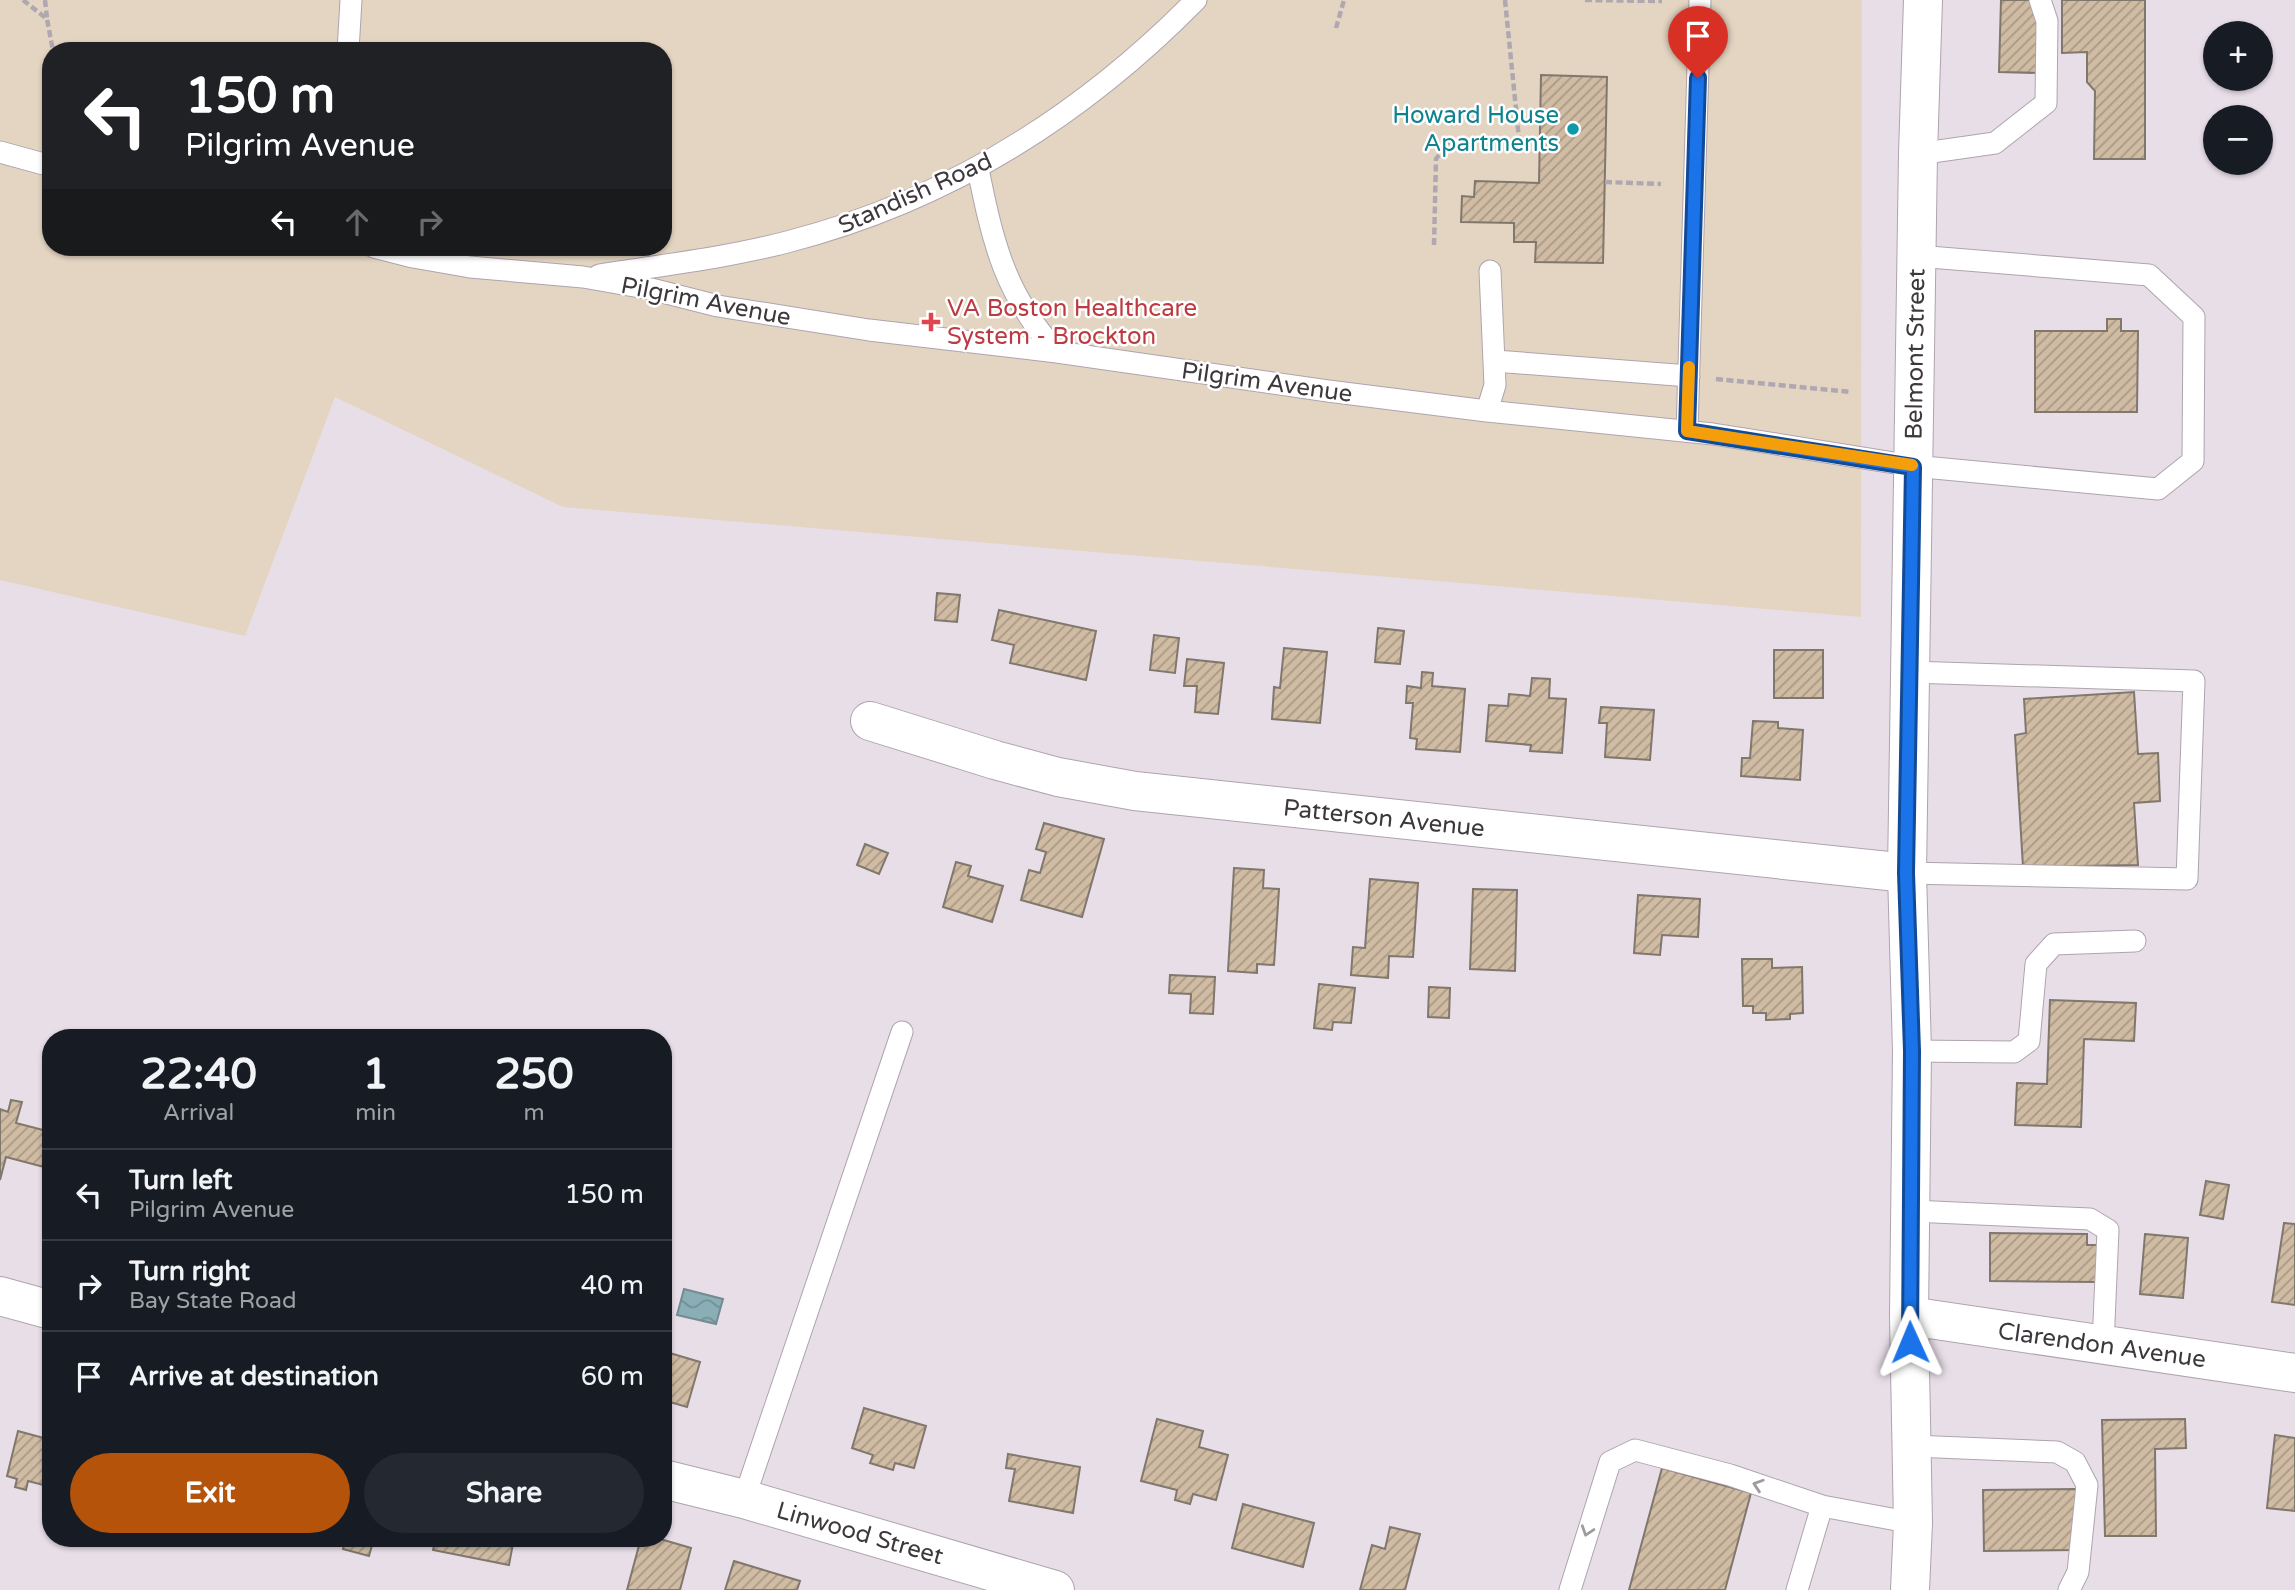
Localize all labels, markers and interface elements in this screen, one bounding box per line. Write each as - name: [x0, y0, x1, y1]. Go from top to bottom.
- pin: [1668, 6, 1728, 78]
- icon: arrive: [1679, 17, 1717, 55]
- map controls: [2203, 21, 2273, 175]
- button: +: [2203, 21, 2273, 91]
- text: 150 m: [185, 67, 335, 126]
- icon: left: [70, 70, 161, 161]
- place label: Howard House Apartments: [1392, 101, 1559, 158]
- button: −: [2203, 105, 2273, 175]
- marker: Howard House Apartments: [1565, 121, 1581, 137]
- text: Pilgrim Avenue: [185, 127, 415, 165]
- street label: Standish Road: [834, 147, 997, 240]
- icon: left: [265, 203, 303, 241]
- icon: ahead: [338, 203, 376, 241]
- icon: right: [411, 203, 449, 241]
- street label: Belmont Street: [1900, 268, 1931, 440]
- street label: Pilgrim Avenue: [619, 271, 793, 332]
- place label: VA Boston Healthcare System - Brockton: [947, 294, 1197, 351]
- marker: VA Boston Healthcare System - Brockton: [921, 312, 941, 332]
- street label: Pilgrim Avenue: [1180, 356, 1354, 409]
- street label: Patterson Avenue: [1282, 793, 1486, 844]
- text: 22:40: [140, 1049, 257, 1100]
- text: 1: [362, 1049, 389, 1100]
- text: 250: [494, 1049, 574, 1100]
- text: Arrival: [163, 1099, 234, 1127]
- text: min: [355, 1099, 396, 1127]
- text: m: [523, 1099, 545, 1127]
- text: Turn left: [129, 1165, 232, 1196]
- icon: left: [70, 1176, 108, 1214]
- text: 150 m: [564, 1179, 644, 1210]
- text: Pilgrim Avenue: [129, 1196, 294, 1224]
- text: Turn right: [129, 1256, 250, 1287]
- icon: right: [70, 1267, 108, 1305]
- text: 40 m: [581, 1270, 644, 1301]
- text: Bay State Road: [129, 1287, 297, 1315]
- position arrow: [1873, 1305, 1947, 1379]
- street label: Clarendon Avenue: [1996, 1317, 2208, 1374]
- icon: arrive: [70, 1358, 108, 1396]
- text: Arrive at destination: [129, 1361, 379, 1392]
- text: 60 m: [581, 1361, 644, 1392]
- button: Exit: [70, 1453, 350, 1533]
- button: Share: [364, 1453, 644, 1533]
- one-way arrow: [1752, 1478, 1764, 1493]
- street label: Linwood Street: [773, 1496, 947, 1571]
- one-way arrow: [1581, 1525, 1596, 1537]

